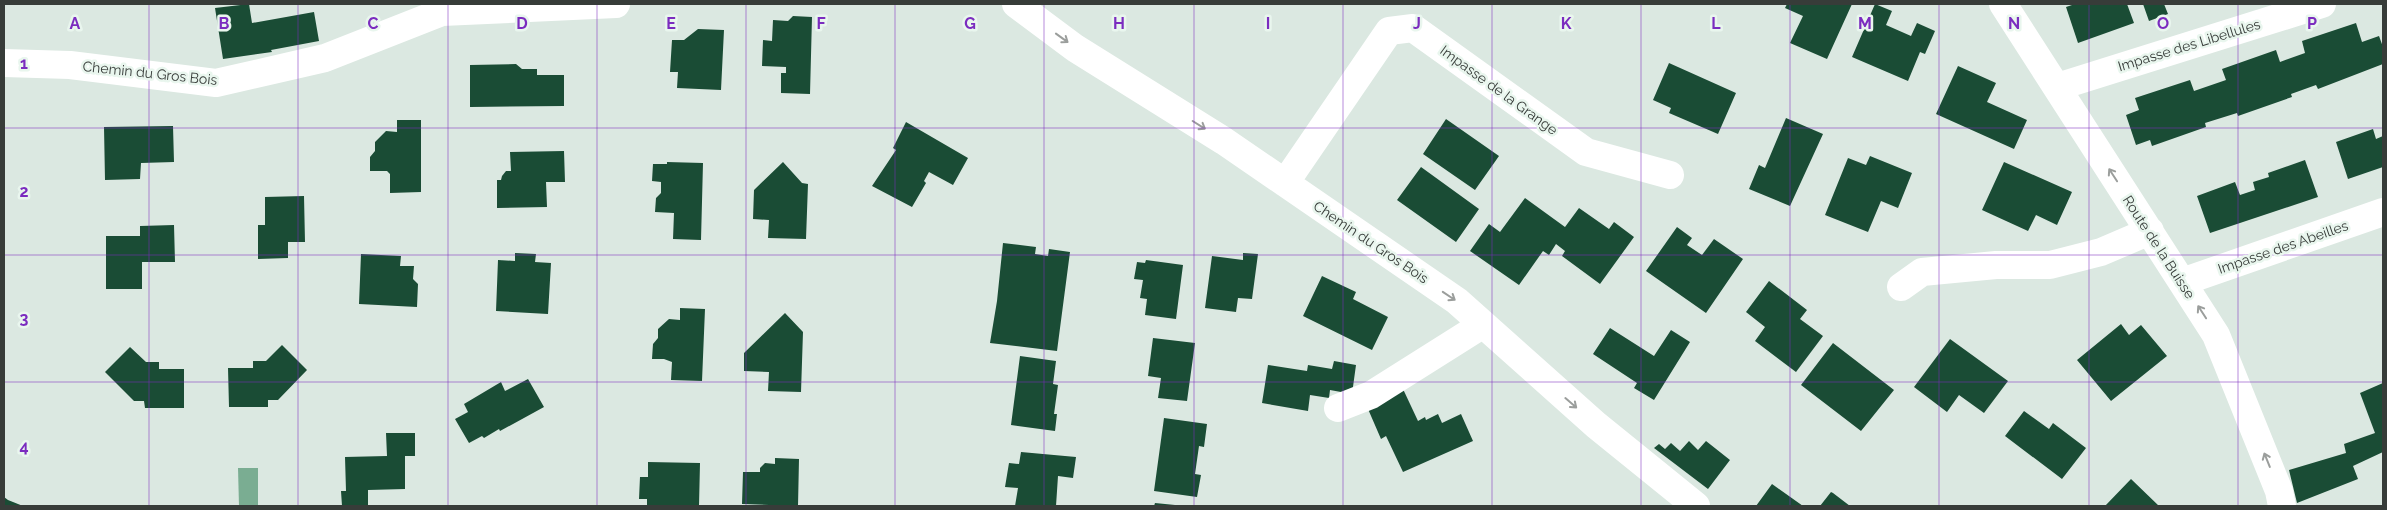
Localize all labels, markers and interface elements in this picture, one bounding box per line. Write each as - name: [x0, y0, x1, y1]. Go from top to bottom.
- text: A: [70, 14, 81, 33]
- text: B: [219, 14, 230, 33]
- text: C: [368, 14, 379, 33]
- text: D: [516, 14, 528, 33]
- text: E: [666, 14, 676, 33]
- text: F: [816, 14, 826, 33]
- text: G: [964, 14, 976, 33]
- text: H: [1113, 14, 1125, 33]
- text: I: [1266, 14, 1270, 33]
- text: J: [1413, 14, 1421, 33]
- text: K: [1561, 14, 1572, 33]
- text: L: [1711, 14, 1721, 33]
- text: M: [1858, 14, 1872, 33]
- text: N: [2008, 14, 2020, 33]
- text: O: [2157, 14, 2169, 33]
- text: P: [2307, 14, 2317, 33]
- street label: Impasse des Libellules: [2116, 16, 2262, 74]
- one-way arrow: [1055, 33, 1069, 43]
- street label: Impasse de la Grange: [1437, 42, 1561, 138]
- text: 1: [20, 54, 28, 73]
- street label: Chemin du Gros Bois: [82, 58, 218, 88]
- one-way arrow: [1192, 121, 1206, 131]
- one-way arrow: [2108, 169, 2118, 183]
- text: 2: [19, 182, 29, 201]
- street label: Route de la Buisse: [2120, 192, 2198, 302]
- street label: Chemin du Gros Bois: [1311, 198, 1432, 287]
- street label: Impasse des Abeilles: [2216, 217, 2350, 277]
- one-way arrow: [1442, 291, 1456, 301]
- one-way arrow: [2196, 305, 2206, 319]
- text: 3: [20, 309, 29, 328]
- one-way arrow: [1564, 397, 1577, 408]
- text: 4: [19, 437, 29, 456]
- one-way arrow: [2262, 453, 2271, 468]

